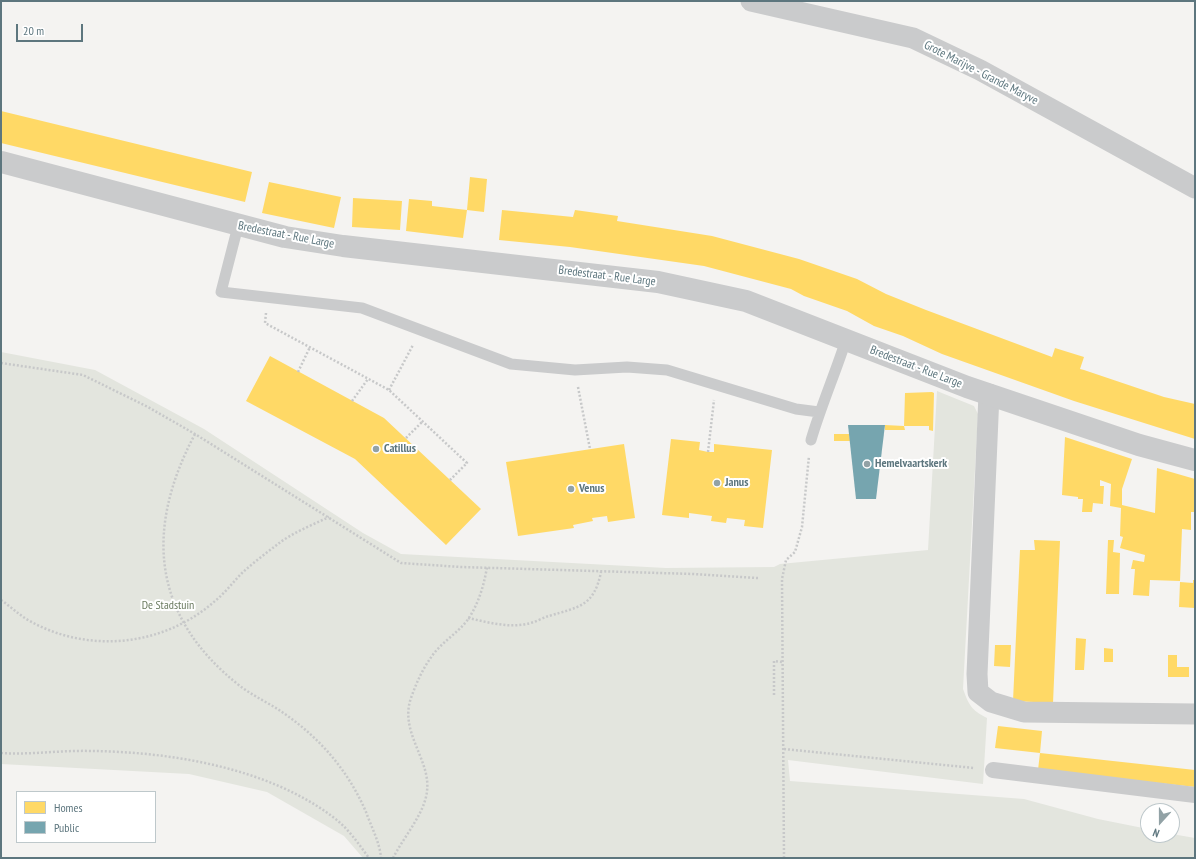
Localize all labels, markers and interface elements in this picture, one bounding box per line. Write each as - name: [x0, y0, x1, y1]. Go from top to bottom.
- scale bar: [18, 16, 85, 42]
- text: 20 m: [23, 23, 44, 38]
- street label: Grote Marijve - Grande Maryve: [922, 38, 1040, 108]
- street label: Bredestraat - Rue Large: [237, 219, 335, 251]
- street label: Bredestraat - Rue Large: [558, 263, 656, 289]
- street label: Bredestraat - Rue Large: [868, 343, 964, 391]
- place label: Catillus: [384, 442, 416, 456]
- marker: Catillus: [371, 444, 381, 454]
- place label: Hemelvaartskerk: [875, 457, 947, 471]
- marker: Hemelvaartskerk: [862, 459, 872, 469]
- place label: Janus: [725, 476, 748, 490]
- marker: Janus: [712, 478, 722, 488]
- place label: Venus: [579, 482, 604, 496]
- marker: Venus: [566, 484, 576, 494]
- park label: De Stadstuin: [142, 599, 194, 613]
- legend: [16, 791, 156, 843]
- text: Homes: [54, 800, 82, 815]
- north arrow: [1140, 803, 1180, 843]
- text: Public: [54, 820, 79, 835]
- text: N: [1151, 826, 1161, 841]

